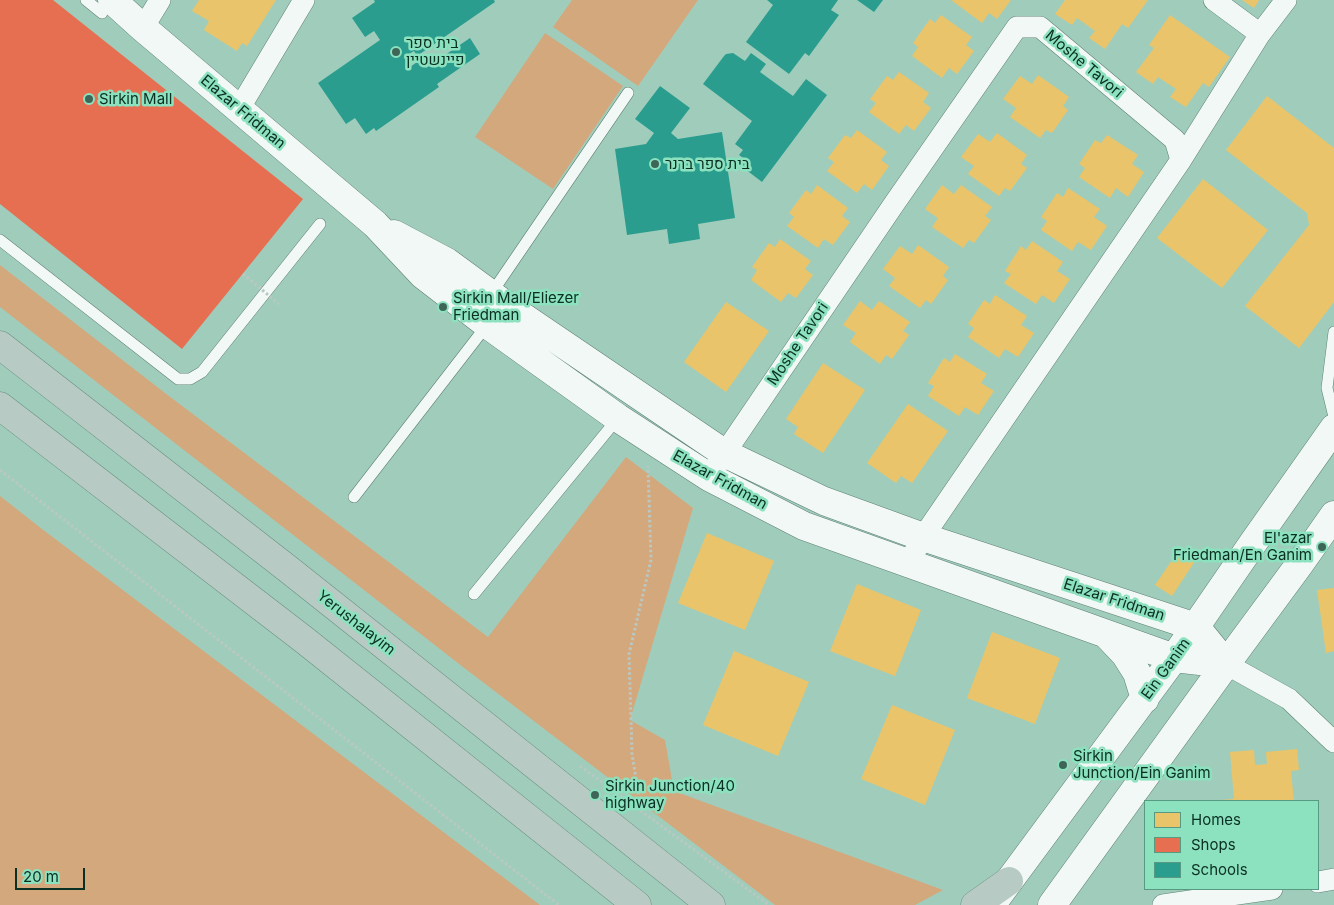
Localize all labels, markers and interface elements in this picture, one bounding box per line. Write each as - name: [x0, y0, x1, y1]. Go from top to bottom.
- street label: Moshe Tavori: [1042, 26, 1126, 102]
- place label: בית ספר פיינשטיין: [406, 34, 464, 69]
- marker: בית ספר פיינשטיין: [390, 46, 402, 58]
- street label: Elazar Fridman: [197, 71, 289, 153]
- place label: Sirkin Mall: [99, 90, 172, 108]
- marker: Sirkin Mall: [83, 93, 95, 105]
- place label: בית ספר ברנר: [665, 155, 750, 173]
- marker: בית ספר ברנר: [649, 158, 661, 170]
- place label: Sirkin Mall/Eliezer Friedman: [453, 289, 579, 324]
- street label: Moshe Tavori: [764, 299, 832, 389]
- marker: Sirkin Mall/Eliezer Friedman: [437, 301, 449, 313]
- street label: Elazar Fridman: [670, 447, 770, 513]
- place label: El'azar Friedman/En Ganim: [1173, 529, 1312, 564]
- marker: El'azar Friedman/En Ganim: [1316, 541, 1328, 553]
- street label: Elazar Fridman: [1061, 575, 1167, 625]
- street label: Yerushalayim: [313, 587, 399, 659]
- street label: Ein Ganim: [1138, 635, 1194, 703]
- place label: Sirkin Junction/Ein Ganim: [1073, 747, 1211, 782]
- marker: Sirkin Junction/Ein Ganim: [1057, 759, 1069, 771]
- place label: Sirkin Junction/40 highway: [605, 777, 735, 812]
- marker: Sirkin Junction/40 highway: [589, 789, 601, 801]
- legend: [1144, 800, 1319, 890]
- text: Homes: [1191, 810, 1241, 829]
- text: Shops: [1191, 835, 1236, 854]
- scale bar: [18, 858, 88, 890]
- text: Schools: [1191, 860, 1248, 879]
- text: 20 m: [23, 867, 59, 886]

